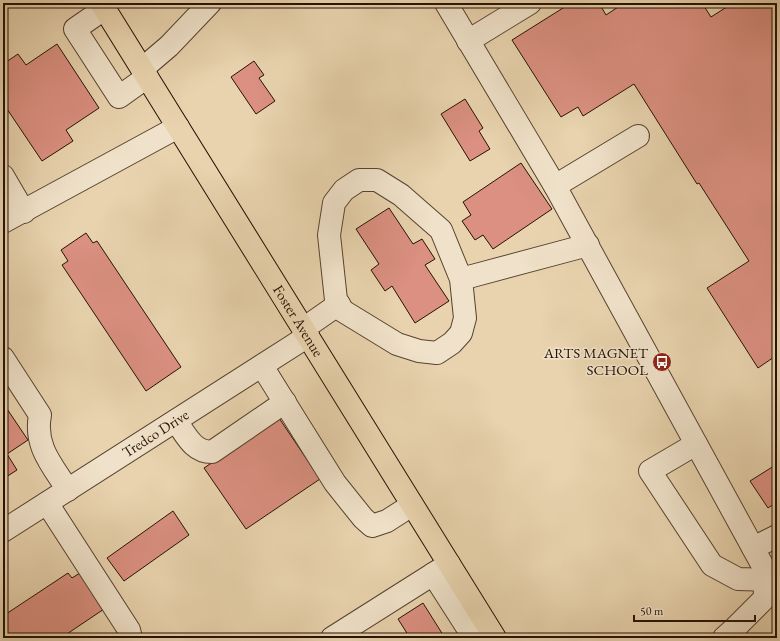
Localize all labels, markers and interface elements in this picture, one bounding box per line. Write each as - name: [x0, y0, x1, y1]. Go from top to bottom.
- street label: Foster Avenue: [269, 281, 328, 360]
- place label: ARTS MAGNET SCHOOL: [543, 343, 649, 379]
- bus stop icon: ARTS MAGNET SCHOOL: [651, 351, 673, 373]
- street label: Tredco Drive: [118, 405, 192, 461]
- scale bar: [634, 597, 755, 623]
- text: 50 m: [640, 603, 664, 619]

